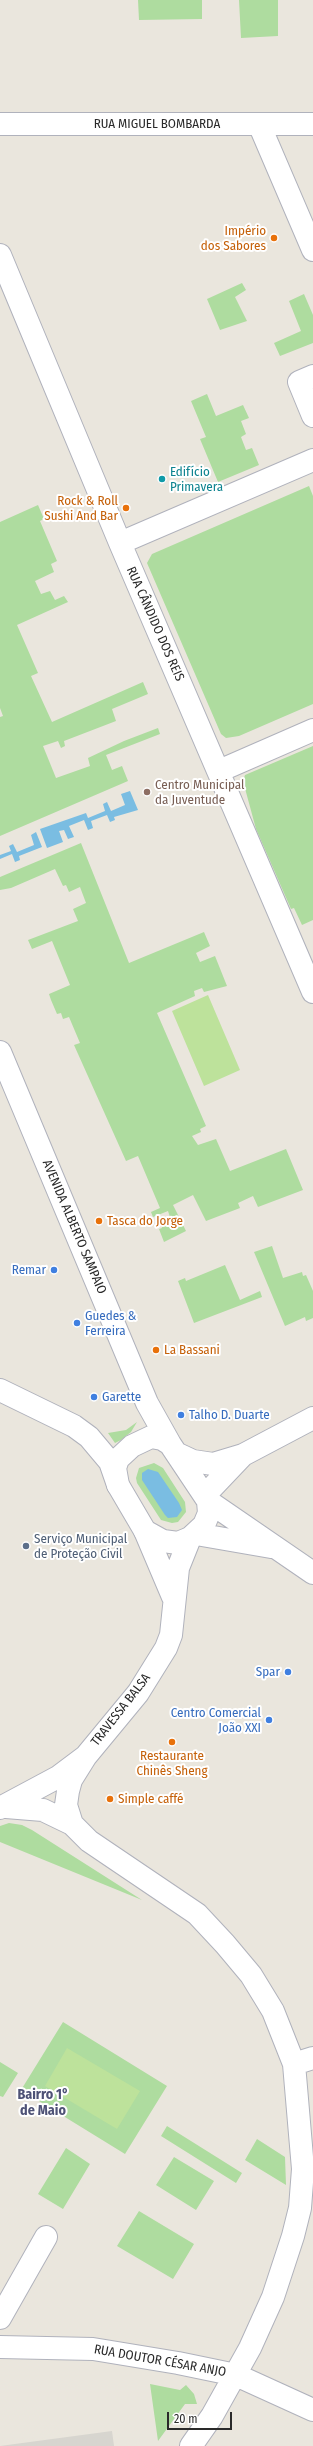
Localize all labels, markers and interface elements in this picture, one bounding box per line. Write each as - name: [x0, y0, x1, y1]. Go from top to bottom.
- street label: RUA MIGUEL BOMBARDA: [94, 116, 220, 132]
- place label: Império dos Sabores: [201, 223, 266, 254]
- marker: Império dos Sabores: [269, 233, 279, 243]
- place label: Edifício Primavera: [170, 464, 223, 495]
- marker: Edifício Primavera: [157, 474, 167, 484]
- place label: Rock & Roll Sushi And Bar: [44, 493, 118, 524]
- marker: Rock & Roll Sushi And Bar: [121, 503, 131, 513]
- street label: RUA CÂNDIDO DOS REIS: [123, 564, 187, 684]
- place label: Centro Municipal da Juventude: [155, 777, 244, 808]
- marker: Centro Municipal da Juventude: [142, 787, 152, 797]
- street label: AVENIDA ALBERTO SAMPAIO: [39, 1158, 109, 1296]
- place label: Tasca do Jorge: [107, 1213, 183, 1229]
- marker: Tasca do Jorge: [94, 1216, 104, 1226]
- place label: Remar: [12, 1262, 46, 1278]
- marker: Remar: [49, 1265, 59, 1275]
- place label: Guedes & Ferreira: [85, 1308, 136, 1339]
- marker: Guedes & Ferreira: [72, 1318, 82, 1328]
- place label: La Bassani: [164, 1342, 220, 1358]
- marker: La Bassani: [151, 1345, 161, 1355]
- place label: Garette: [102, 1389, 141, 1405]
- marker: Garette: [89, 1392, 99, 1402]
- place label: Talho D. Duarte: [189, 1407, 270, 1423]
- marker: Talho D. Duarte: [176, 1410, 186, 1420]
- place label: Serviço Municipal de Proteção Civil: [34, 1531, 127, 1562]
- marker: Serviço Municipal de Proteção Civil: [21, 1541, 31, 1551]
- place label: Spar: [256, 1664, 280, 1680]
- marker: Spar: [283, 1667, 293, 1677]
- street label: TRAVESSA BALSA: [88, 1671, 154, 1749]
- place label: Centro Comercial João XXI: [171, 1705, 261, 1736]
- marker: Centro Comercial João XXI: [264, 1715, 274, 1725]
- marker: Restaurante Chinês Sheng: [167, 1737, 177, 1747]
- place label: Restaurante Chinês Sheng: [136, 1748, 208, 1779]
- place label: Simple caffé: [118, 1791, 184, 1807]
- marker: Simple caffé: [105, 1794, 115, 1804]
- district label: Bairro 1° de Maio: [17, 2087, 69, 2120]
- street label: RUA DOUTOR CÉSAR ANJO: [93, 2342, 227, 2380]
- scale bar: [169, 2404, 234, 2430]
- text: 20 m: [174, 2412, 198, 2426]

